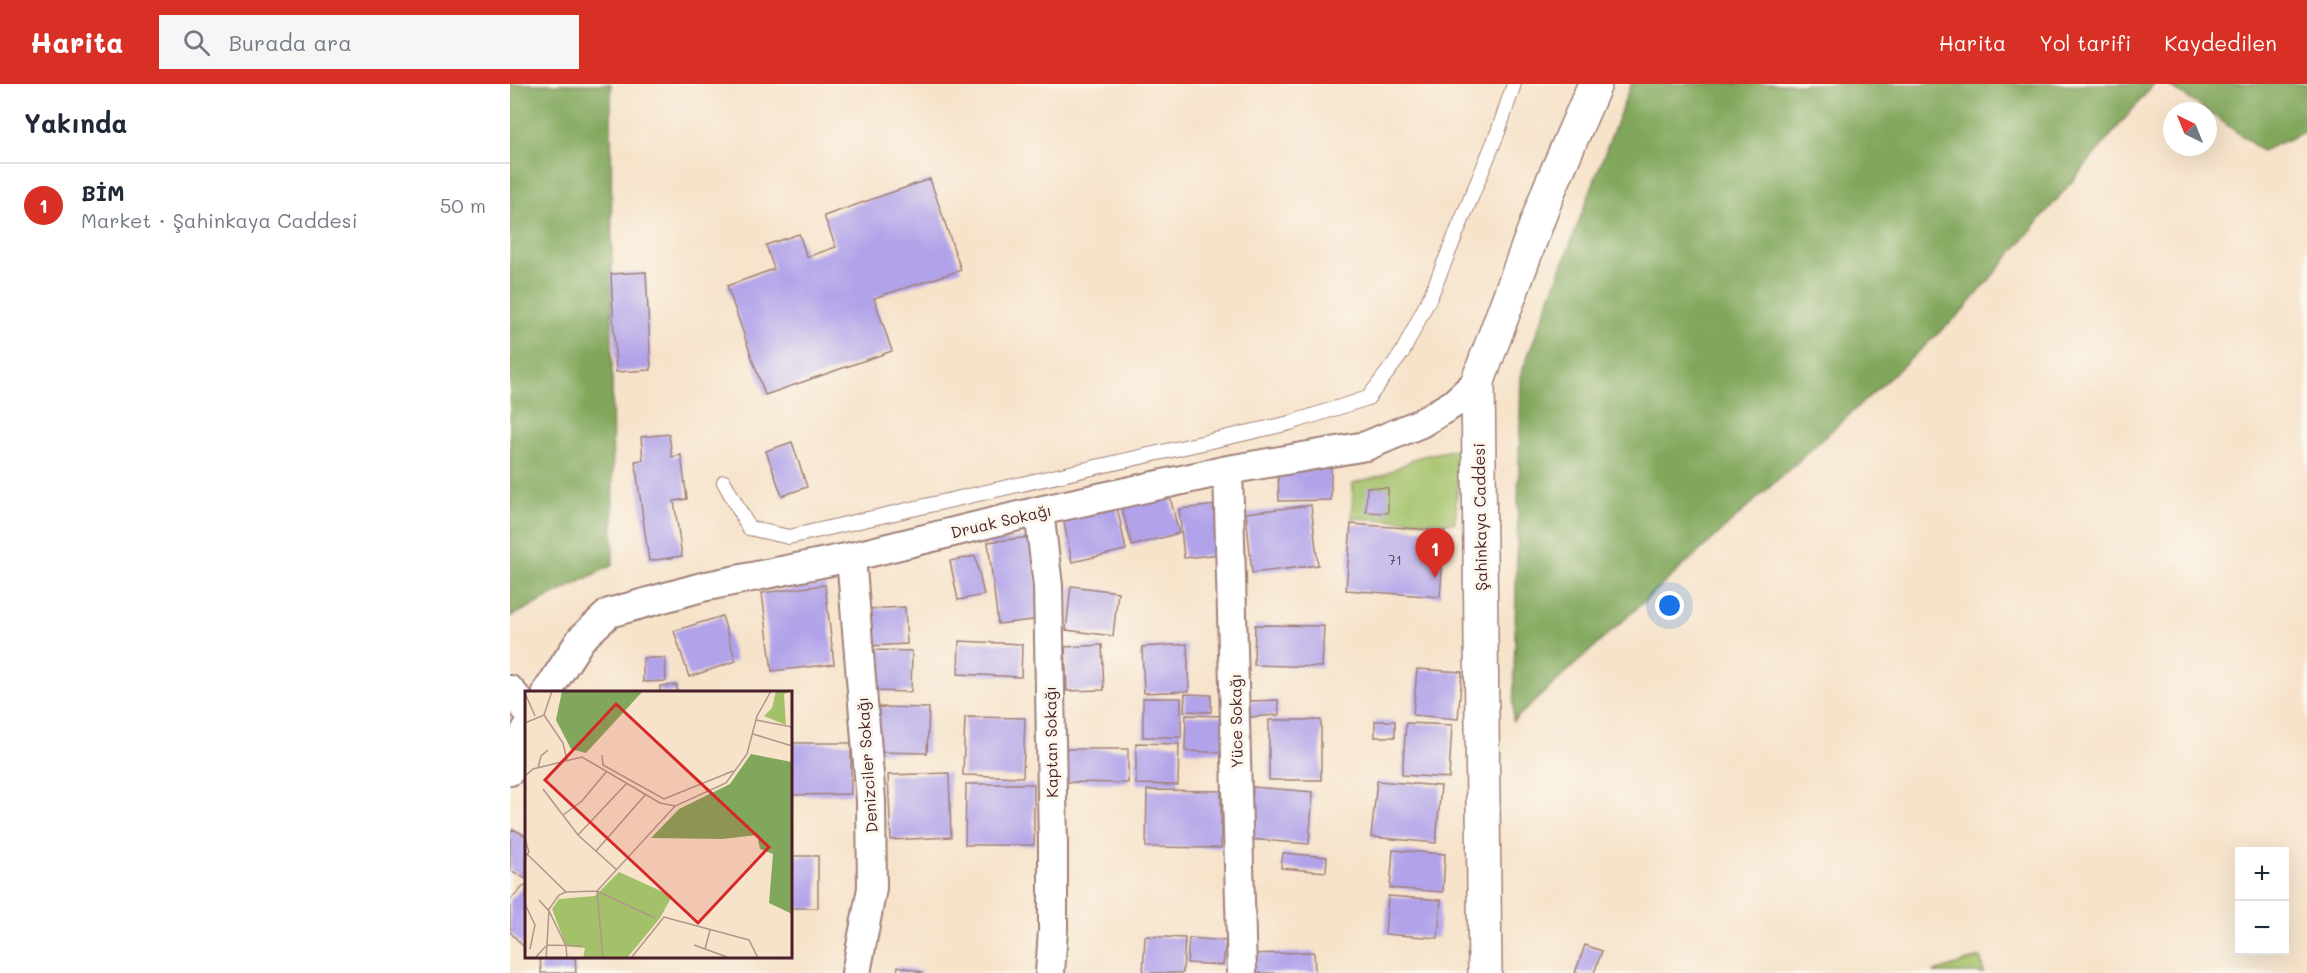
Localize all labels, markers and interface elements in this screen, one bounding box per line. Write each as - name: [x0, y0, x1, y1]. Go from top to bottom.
- search box: [159, 15, 579, 69]
- text: Harita: [30, 24, 123, 60]
- icon: search: [180, 26, 213, 59]
- text: Burada ara: [228, 28, 352, 57]
- text: Harita: [1939, 29, 2006, 56]
- text: Yol tarifi: [2039, 29, 2131, 56]
- text: Kaydedilen: [2164, 29, 2277, 56]
- north arrow: [2163, 102, 2217, 156]
- text: Yakında: [24, 106, 127, 140]
- text: BİM: [81, 178, 125, 207]
- text: 1: [39, 192, 48, 218]
- text: 50 m: [440, 192, 486, 218]
- text: Market · Şahinkaya Caddesi: [81, 207, 358, 233]
- street label: Şahinkaya Caddesi: [1468, 443, 1491, 591]
- street label: Druak Sokağı: [949, 499, 1053, 542]
- pin: 1: [1416, 528, 1454, 578]
- house number: 71: [1388, 550, 1402, 569]
- your location: [1655, 591, 1684, 620]
- street label: Yüce Sokağı: [1224, 673, 1247, 769]
- street label: Kaptan Sokağı: [1039, 686, 1062, 798]
- inset map: [525, 691, 792, 958]
- street label: Denizciler Sokağı: [851, 696, 882, 834]
- map controls: [2235, 847, 2289, 955]
- button: +: [2235, 847, 2289, 901]
- button: −: [2235, 901, 2289, 955]

